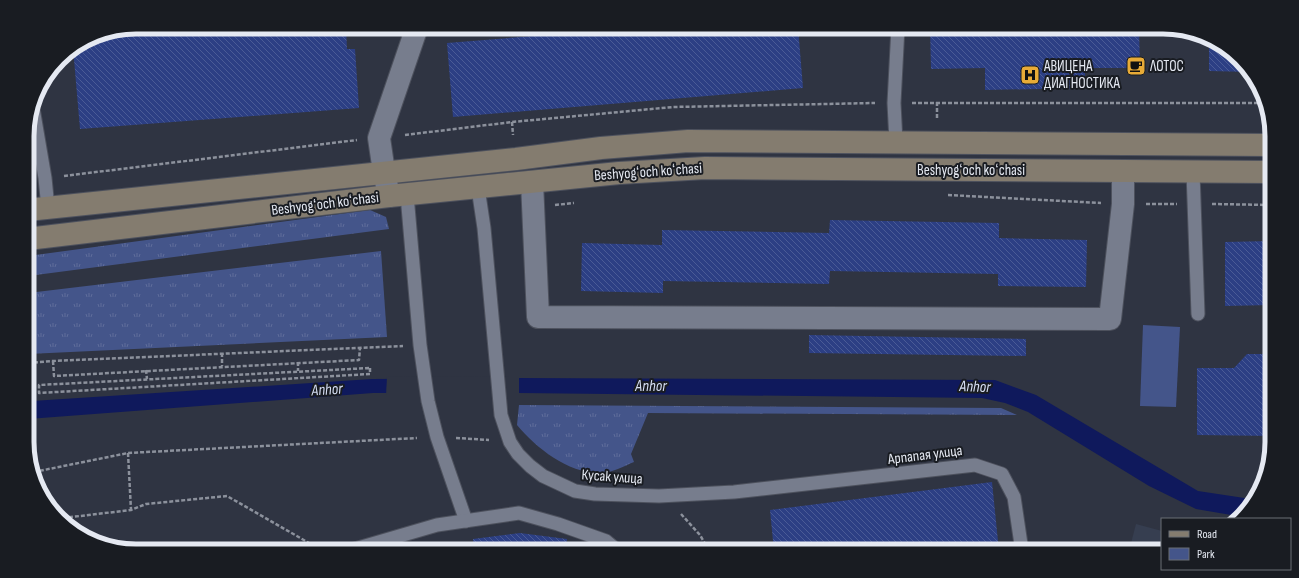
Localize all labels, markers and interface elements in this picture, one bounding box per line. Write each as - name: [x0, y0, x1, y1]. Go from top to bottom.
- cafe icon: ЛОТОС: [1125, 55, 1147, 77]
- place label: АВИЦЕНА ДИАГНОСТИКА: [1043, 57, 1120, 93]
- place label: ЛОТОС: [1149, 57, 1184, 76]
- hospital icon: АВИЦЕНА ДИАГНОСТИКА: [1019, 64, 1041, 86]
- street label: Beshyogʻoch koʻchasi: [593, 159, 703, 185]
- street label: Beshyogʻoch koʻchasi: [917, 161, 1025, 180]
- street label: Beshyogʻoch koʻchasi: [270, 188, 380, 220]
- water label: Anhor: [634, 377, 667, 396]
- water label: Anhor: [958, 377, 992, 397]
- water label: Anhor: [310, 379, 344, 401]
- street label: Арпапая улица: [886, 441, 964, 469]
- street label: Кусак улица: [581, 465, 643, 489]
- legend: [1161, 518, 1291, 570]
- text: Road: [1197, 527, 1217, 542]
- text: Park: [1197, 547, 1215, 562]

